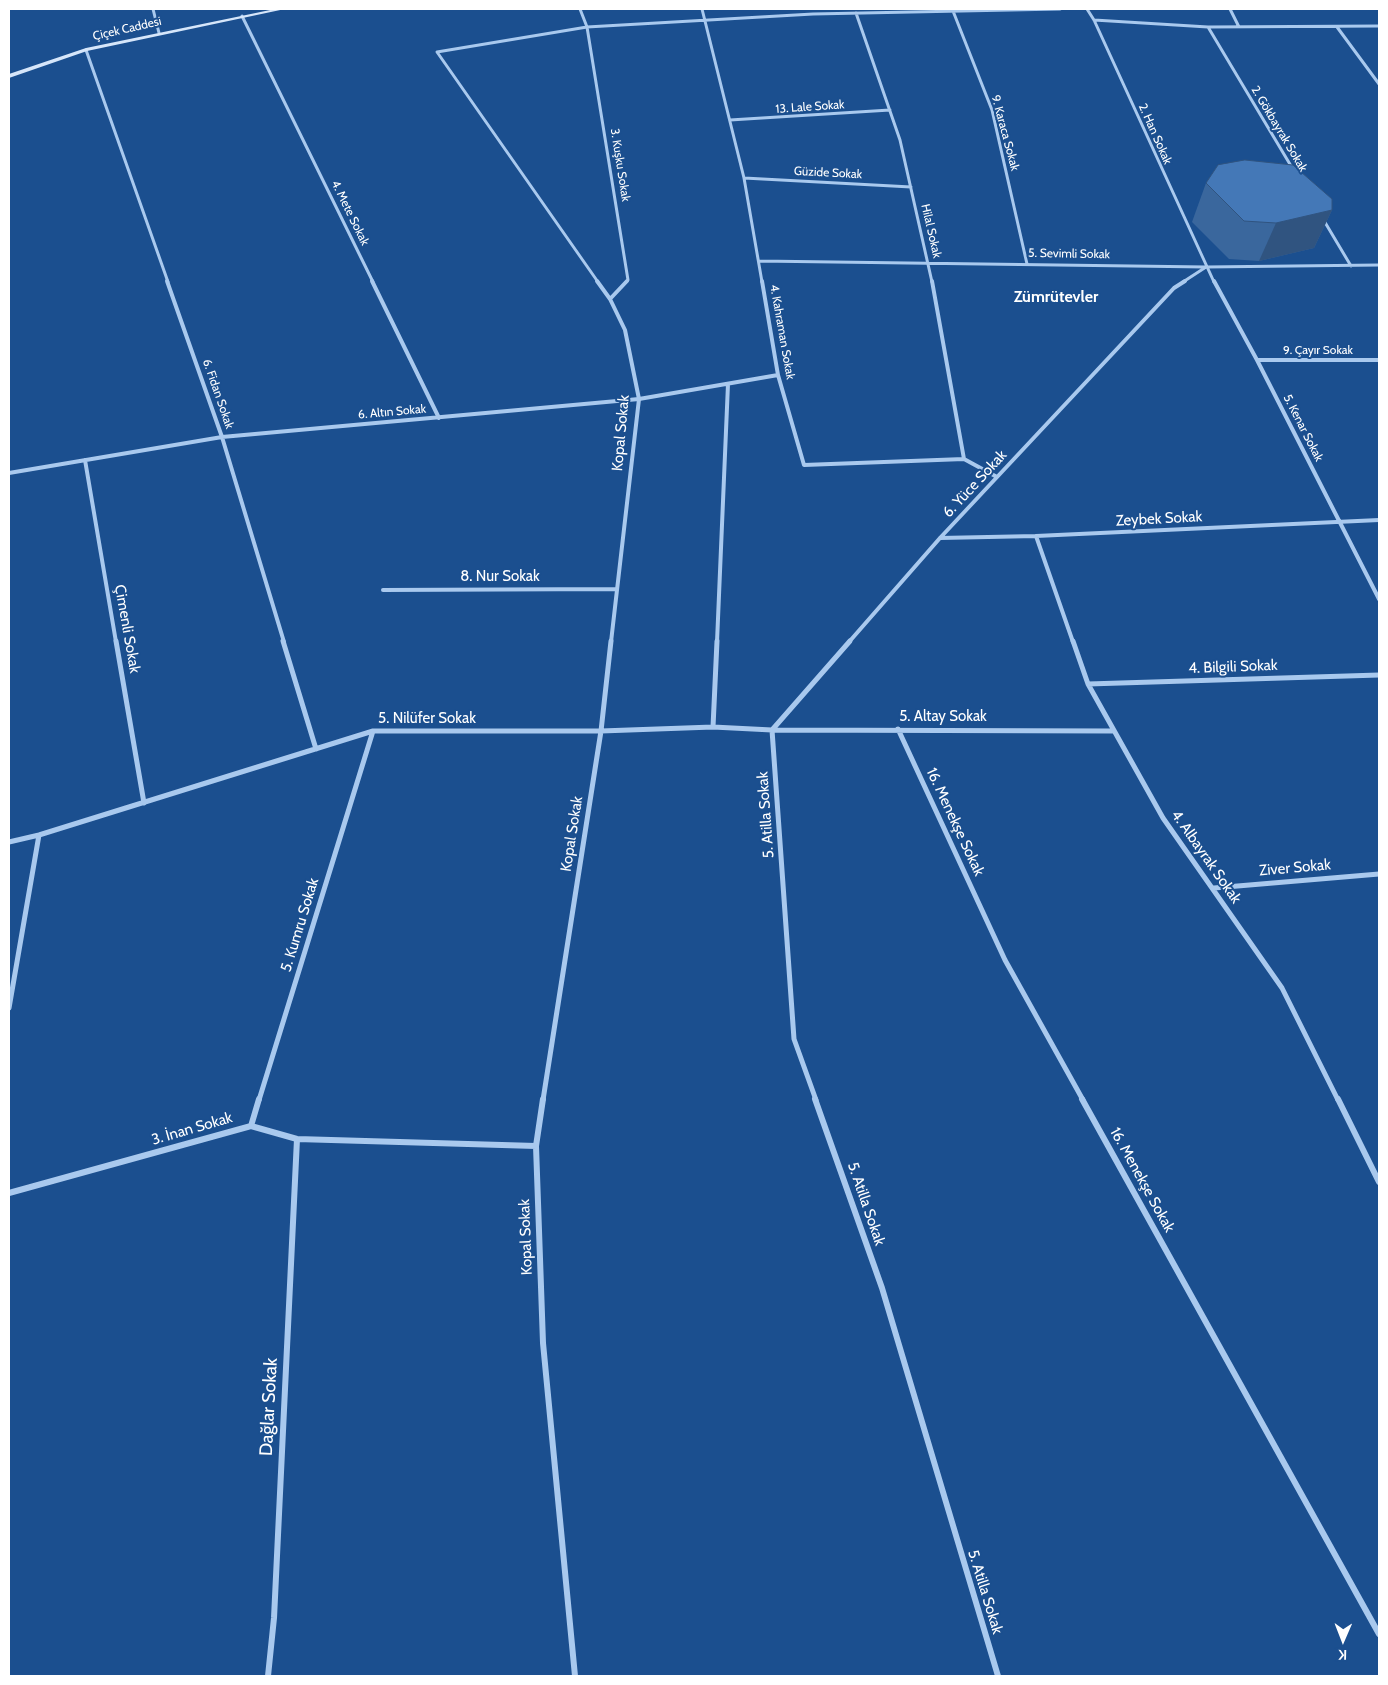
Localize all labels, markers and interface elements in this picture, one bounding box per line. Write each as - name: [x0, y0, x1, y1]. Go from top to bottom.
- street label: Çiçek Caddesi: [91, 14, 163, 44]
- street label: 2. Gökbayrak Sokak: [1248, 84, 1310, 174]
- street label: 9. Karaca Sokak: [988, 94, 1022, 172]
- street label: 13. Lale Sokak: [775, 97, 845, 117]
- street label: 2. Han Sokak: [1135, 101, 1175, 167]
- street label: 3. Kuşku Sokak: [607, 127, 633, 203]
- street label: Güzide Sokak: [794, 164, 862, 182]
- street label: 4. Mete Sokak: [328, 178, 372, 248]
- street label: Hilal Sokak: [918, 203, 944, 259]
- street label: 5. Sevimli Sokak: [1028, 246, 1110, 262]
- street label: 4. Kahraman Sokak: [767, 283, 797, 381]
- district label: Zümrütevler: [1014, 287, 1098, 307]
- street label: 9. Çayır Sokak: [1283, 343, 1353, 357]
- street label: 6. Fidan Sokak: [199, 357, 237, 431]
- street label: 5. Kenar Sokak: [1280, 392, 1326, 464]
- street label: Kopal Sokak: [609, 394, 633, 472]
- street label: 6. Altın Sokak: [357, 402, 427, 422]
- street label: 6. Yüce Sokak: [939, 447, 1011, 521]
- street label: Zeybek Sokak: [1115, 508, 1203, 530]
- street label: 8. Nur Sokak: [460, 568, 540, 586]
- street label: Çimenli Sokak: [110, 583, 144, 675]
- street label: 4. Bilgili Sokak: [1188, 656, 1278, 678]
- street label: 5. Altay Sokak: [899, 708, 987, 726]
- street label: 5. Nilüfer Sokak: [378, 710, 476, 728]
- street label: 16. Menekşe Sokak: [922, 765, 988, 879]
- street label: 5. Atilla Sokak: [754, 771, 778, 859]
- street label: Kopal Sokak: [557, 795, 587, 873]
- street label: 4. Albayrak Sokak: [1167, 807, 1245, 907]
- street label: Ziver Sokak: [1258, 856, 1332, 880]
- street label: 5. Kumru Sokak: [277, 876, 323, 974]
- street label: 3. İnan Sokak: [149, 1109, 235, 1149]
- street label: 16. Menekşe Sokak: [1106, 1124, 1178, 1236]
- street label: 5. Atilla Sokak: [843, 1160, 889, 1248]
- street label: Kopal Sokak: [516, 1199, 536, 1275]
- street label: Dağlar Sokak: [256, 1357, 282, 1457]
- street label: 5. Atilla Sokak: [964, 1548, 1006, 1636]
- north arrow: [1318, 1615, 1368, 1665]
- text: K: [1338, 1646, 1347, 1664]

